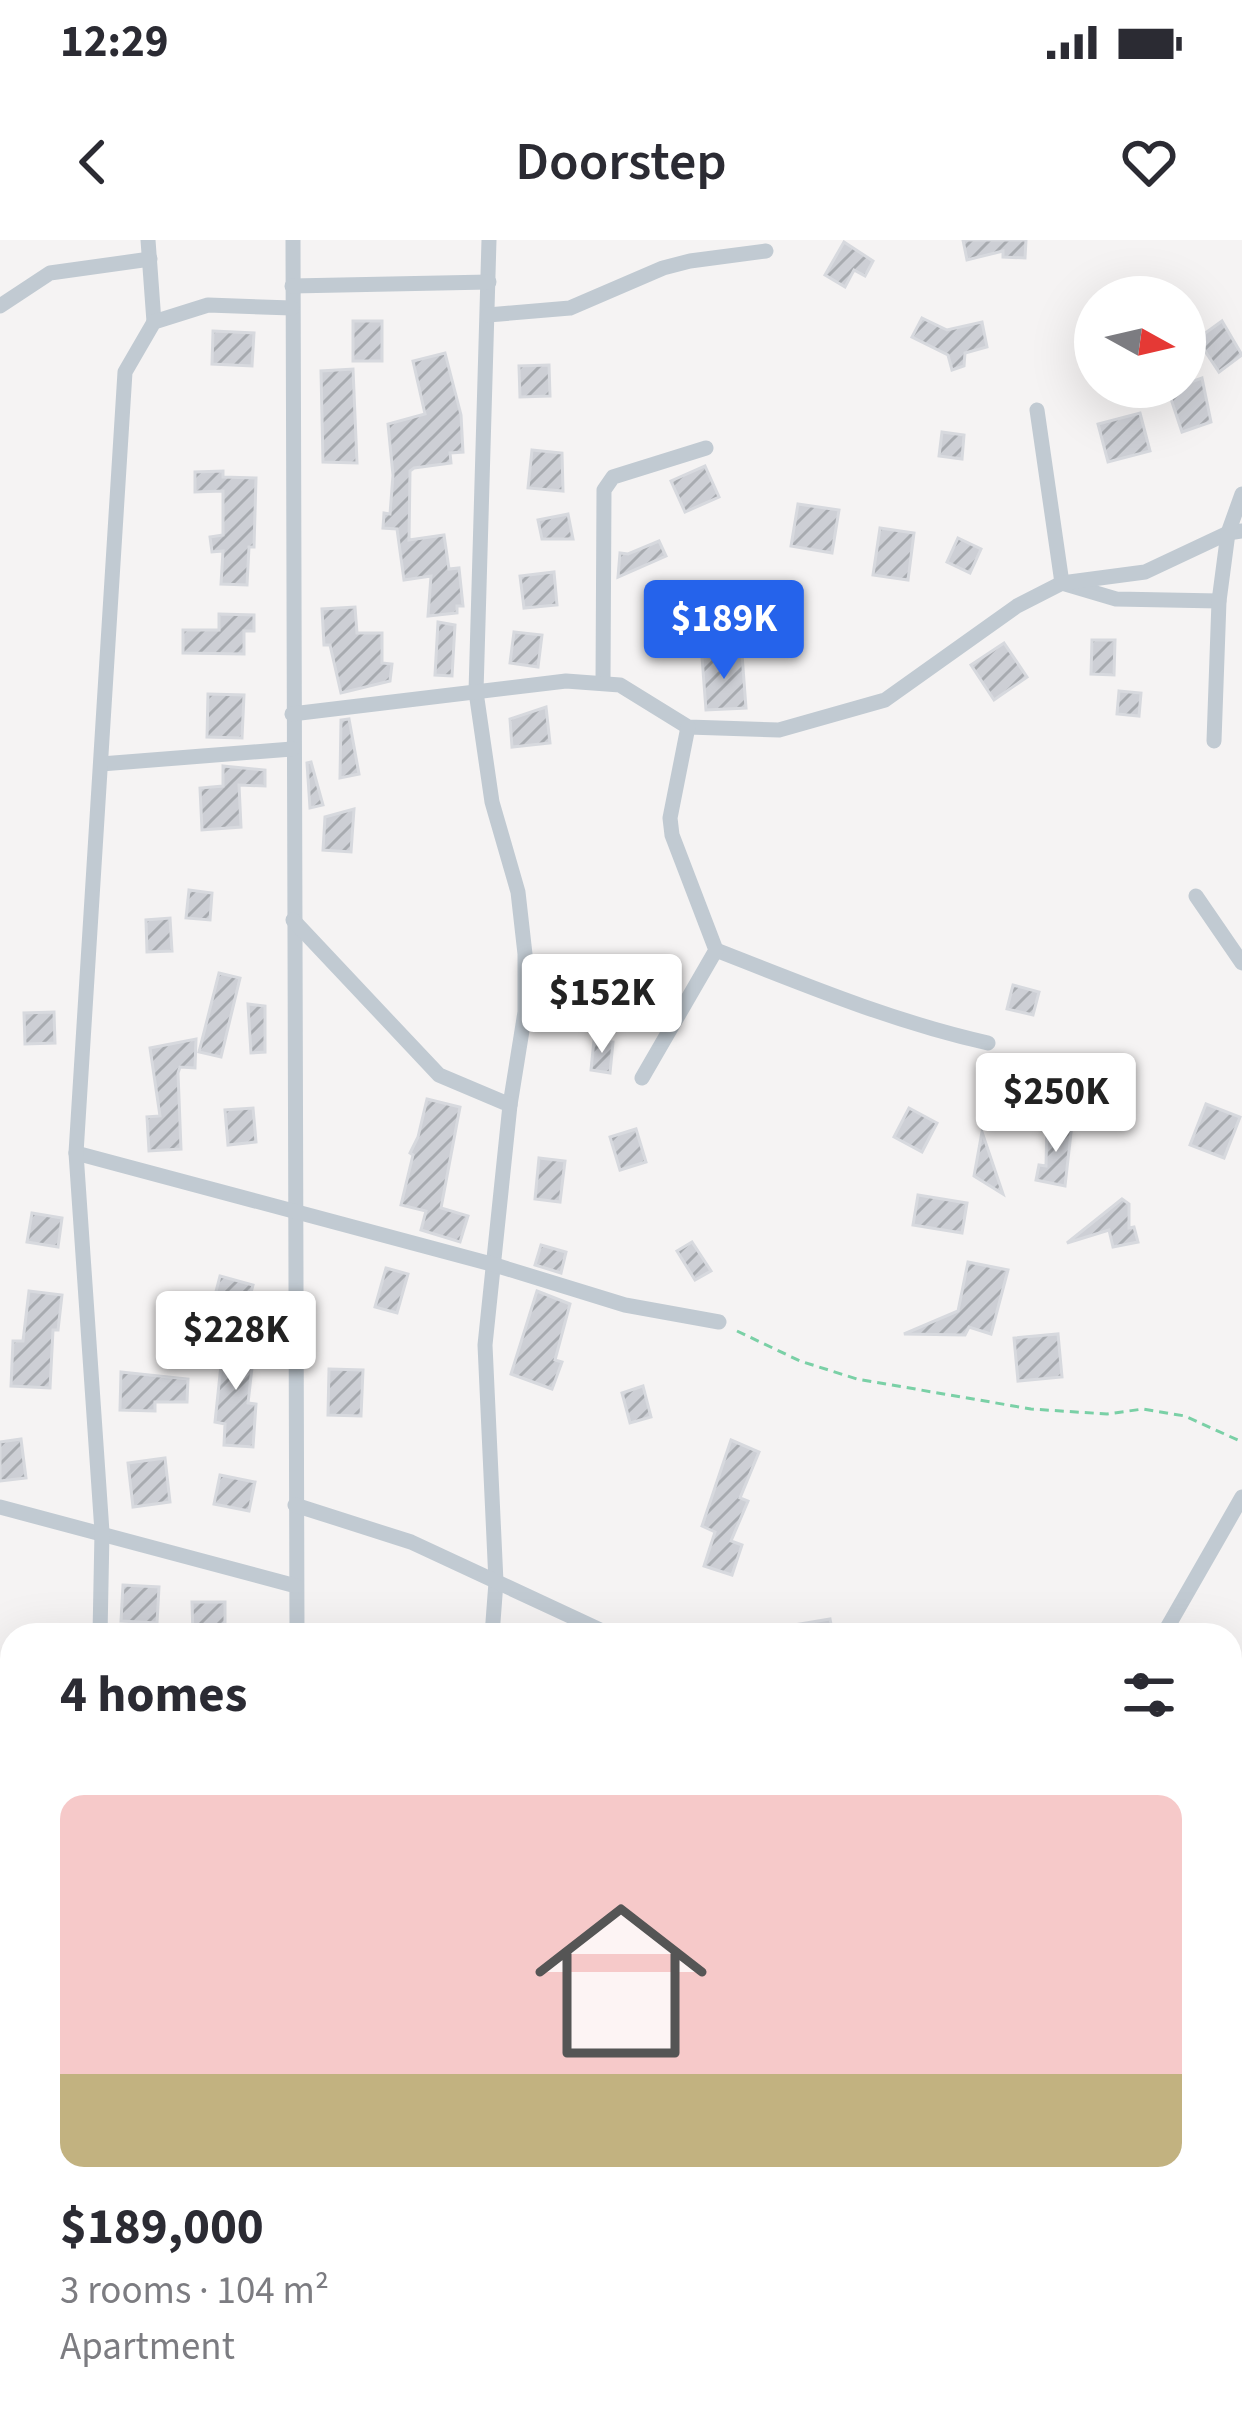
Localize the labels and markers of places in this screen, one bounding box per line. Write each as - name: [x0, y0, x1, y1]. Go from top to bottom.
- pin: $189K: [640, 580, 808, 682]
- pin: $152K: [518, 954, 686, 1056]
- pin: $250K: [972, 1053, 1140, 1155]
- pin: $228K: [152, 1291, 320, 1393]

